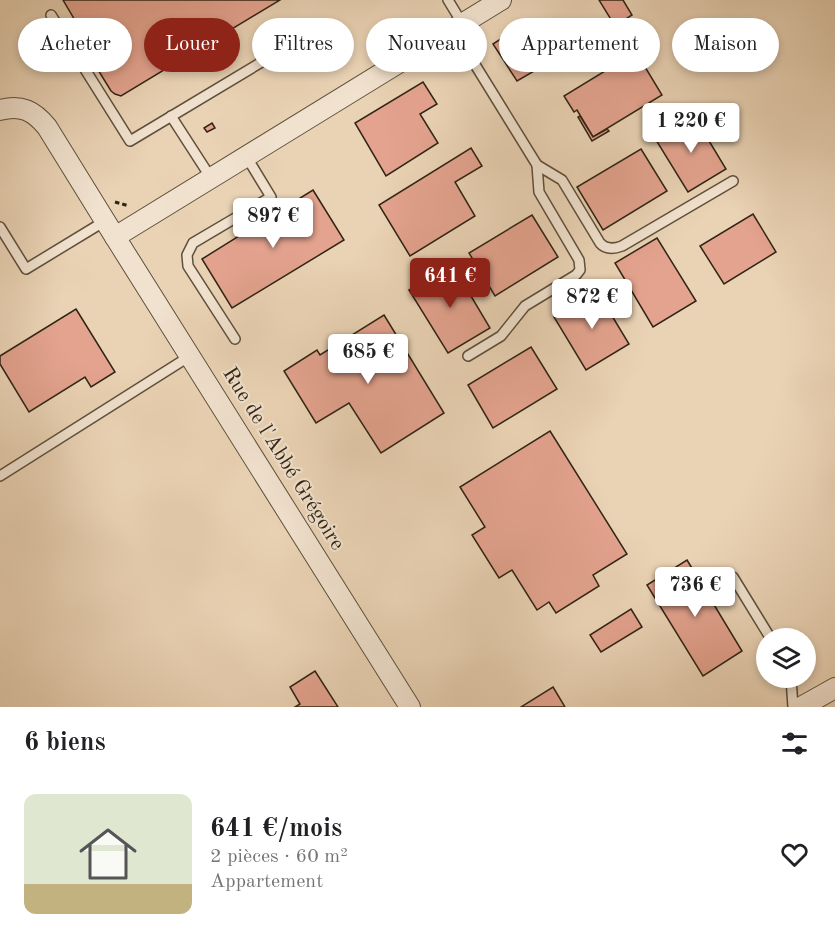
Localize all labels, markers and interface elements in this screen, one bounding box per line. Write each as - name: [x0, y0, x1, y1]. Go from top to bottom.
- chip: Acheter: [18, 18, 132, 72]
- chip: Louer: [144, 18, 240, 72]
- chip: Filtres: [252, 18, 354, 72]
- chip: Nouveau: [366, 18, 487, 72]
- chip: Appartement: [499, 18, 660, 72]
- chip: Maison: [672, 18, 779, 72]
- pin: 1 220 €: [636, 103, 746, 154]
- text: 1 220 €: [656, 112, 726, 132]
- pin: 897 €: [231, 198, 315, 249]
- text: 897 €: [247, 207, 299, 227]
- pin: 641 €: [408, 258, 492, 309]
- text: 641 €: [424, 267, 476, 287]
- pin: 872 €: [550, 279, 634, 330]
- text: 872 €: [566, 288, 618, 308]
- pin: 685 €: [326, 334, 410, 385]
- text: 685 €: [342, 343, 394, 363]
- street label: Rue de l'Abbé Grégoire: [218, 364, 348, 554]
- pin: 736 €: [653, 567, 737, 618]
- text: 736 €: [669, 576, 721, 596]
- map controls: [756, 628, 816, 688]
- button: layers: [756, 628, 816, 688]
- icon: filters: [778, 727, 811, 760]
- text: 6 biens: [24, 730, 106, 756]
- text: 641 €/mois: [210, 816, 342, 842]
- icon: home: [72, 818, 144, 890]
- icon: heart: [778, 838, 811, 871]
- text: 2 pièces · 60 m²: [210, 847, 348, 867]
- text: Appartement: [210, 872, 323, 892]

